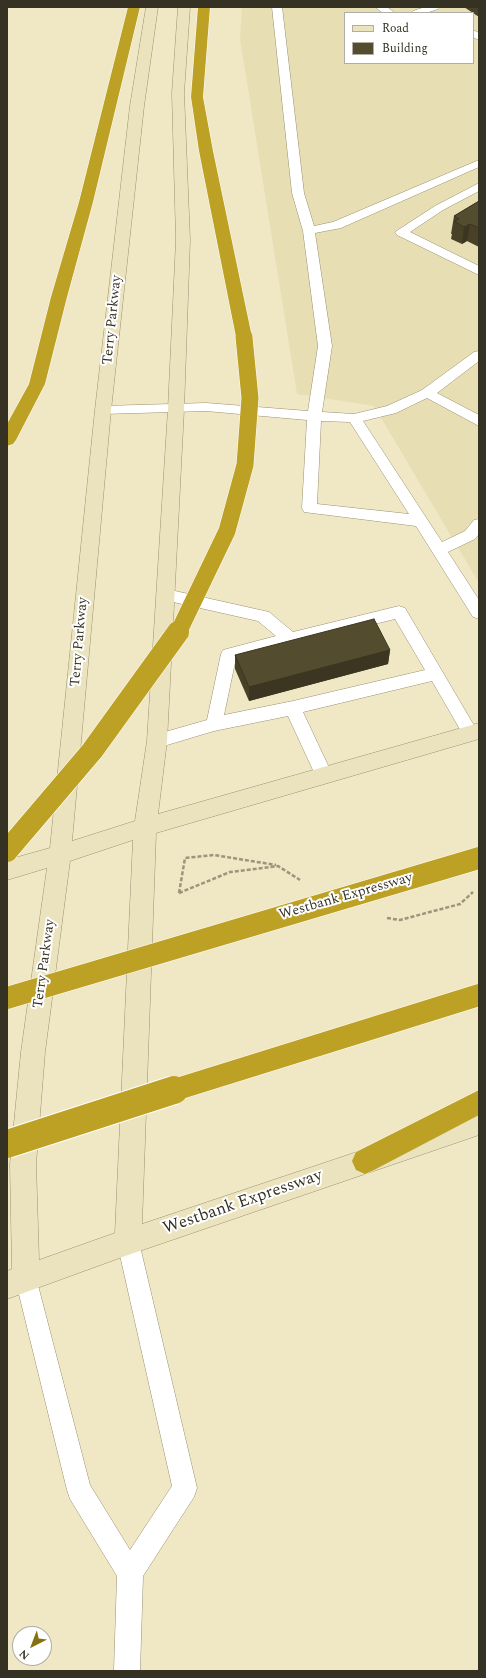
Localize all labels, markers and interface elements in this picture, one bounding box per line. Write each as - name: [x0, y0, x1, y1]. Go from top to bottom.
- legend: [344, 12, 474, 64]
- text: Road: [382, 19, 409, 38]
- text: Building: [382, 39, 428, 58]
- street label: Terry Parkway: [100, 274, 126, 366]
- street label: Terry Parkway: [68, 597, 92, 687]
- street label: Westbank Expressway: [278, 870, 414, 924]
- street label: Terry Parkway: [30, 918, 60, 1010]
- street label: Westbank Expressway: [161, 1166, 325, 1240]
- north arrow: [12, 1626, 52, 1666]
- text: N: [15, 1645, 33, 1664]

